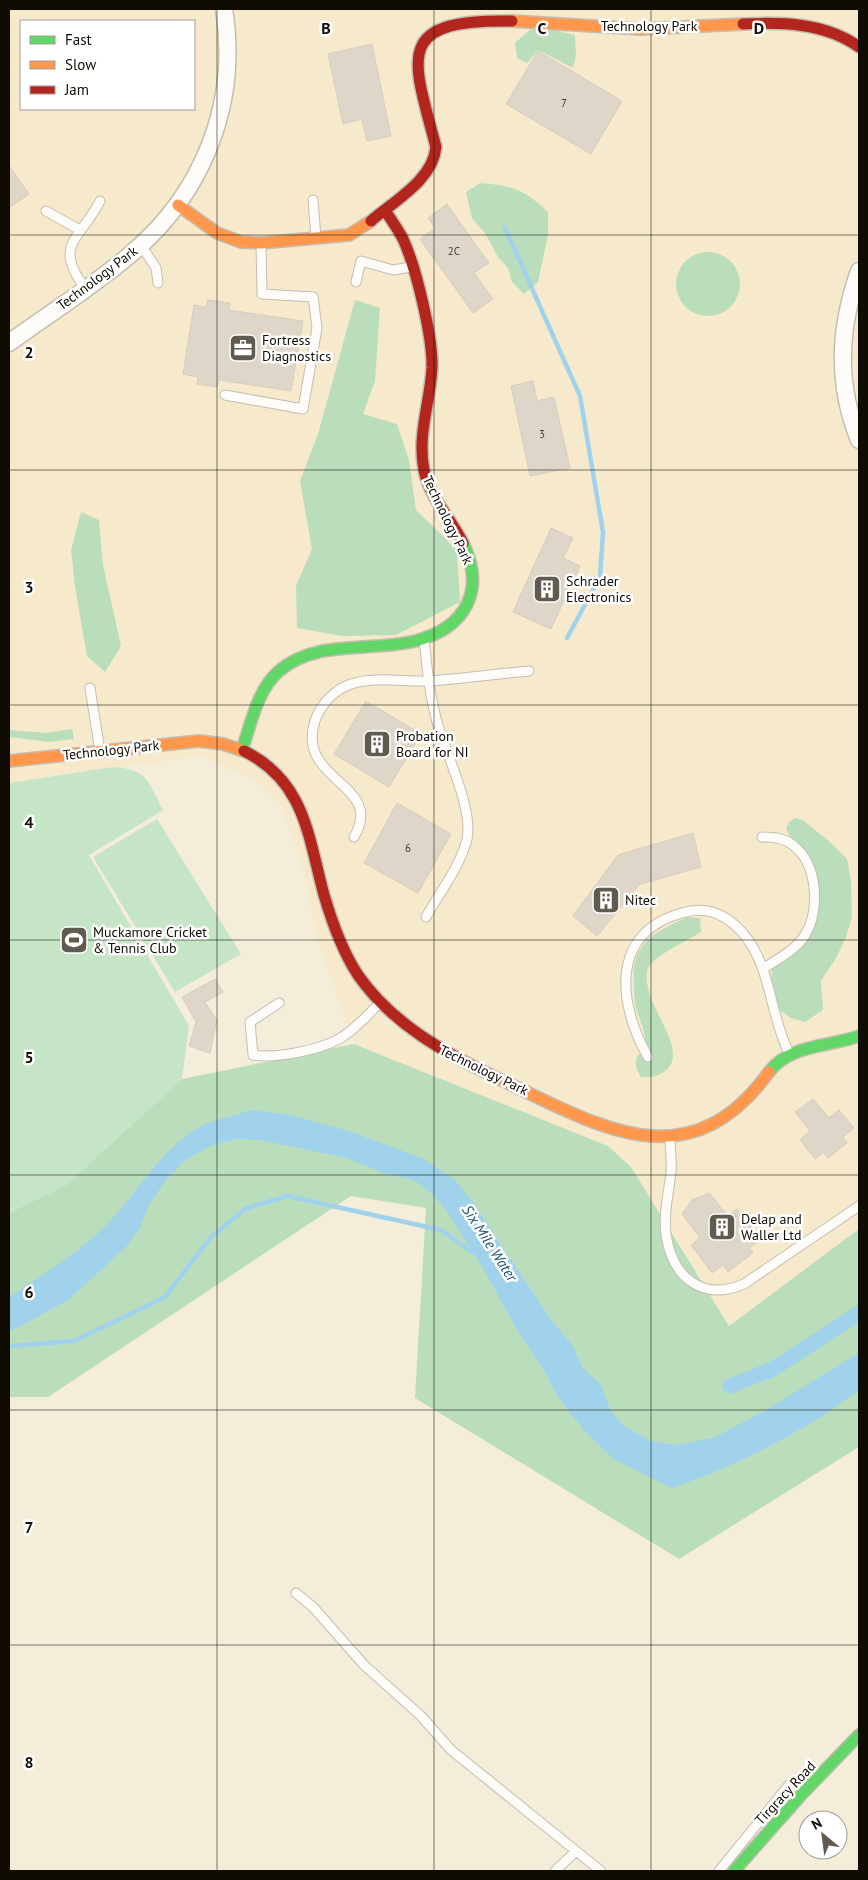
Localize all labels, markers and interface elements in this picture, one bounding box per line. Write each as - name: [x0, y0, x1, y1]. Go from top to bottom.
- street label: Technology Park: [601, 17, 698, 35]
- text: B: [321, 18, 331, 38]
- text: C: [538, 18, 547, 38]
- text: D: [754, 18, 764, 38]
- legend: [20, 20, 195, 110]
- text: Fast: [65, 30, 92, 49]
- text: Slow: [65, 55, 96, 74]
- text: Jam: [64, 80, 89, 99]
- house number: 7: [561, 96, 567, 110]
- street label: Technology Park: [53, 242, 141, 314]
- house number: 2C: [448, 244, 460, 258]
- place label: Fortress Diagnostics: [262, 331, 331, 365]
- office icon: Fortress Diagnostics: [228, 333, 258, 363]
- text: 2: [24, 342, 34, 362]
- house number: 3: [539, 427, 545, 441]
- street label: Technology Park: [419, 473, 477, 568]
- place label: Schrader Electronics: [566, 572, 632, 606]
- building icon: Schrader Electronics: [532, 574, 562, 604]
- text: 3: [24, 577, 34, 597]
- place label: Probation Board for NI: [396, 727, 468, 761]
- building icon: Probation Board for NI: [362, 729, 392, 759]
- street label: Technology Park: [62, 736, 160, 764]
- text: 4: [24, 812, 34, 832]
- house number: 6: [405, 841, 411, 855]
- building icon: Nitec: [591, 885, 621, 915]
- place label: Nitec: [625, 891, 656, 909]
- place label: Muckamore Cricket & Tennis Club: [93, 923, 207, 957]
- sports icon: Muckamore Cricket & Tennis Club: [59, 925, 89, 955]
- street label: Technology Park: [437, 1041, 532, 1099]
- text: 5: [24, 1047, 34, 1067]
- water label: Six Mile Water: [458, 1201, 522, 1286]
- place label: Delap and Waller Ltd: [741, 1210, 802, 1244]
- building icon: Delap and Waller Ltd: [707, 1212, 737, 1242]
- text: 6: [24, 1282, 34, 1302]
- text: 7: [24, 1517, 34, 1537]
- text: 8: [24, 1752, 34, 1772]
- street label: Tirgracy Road: [751, 1757, 819, 1829]
- north arrow: [798, 1810, 848, 1860]
- text: N: [808, 1814, 825, 1834]

